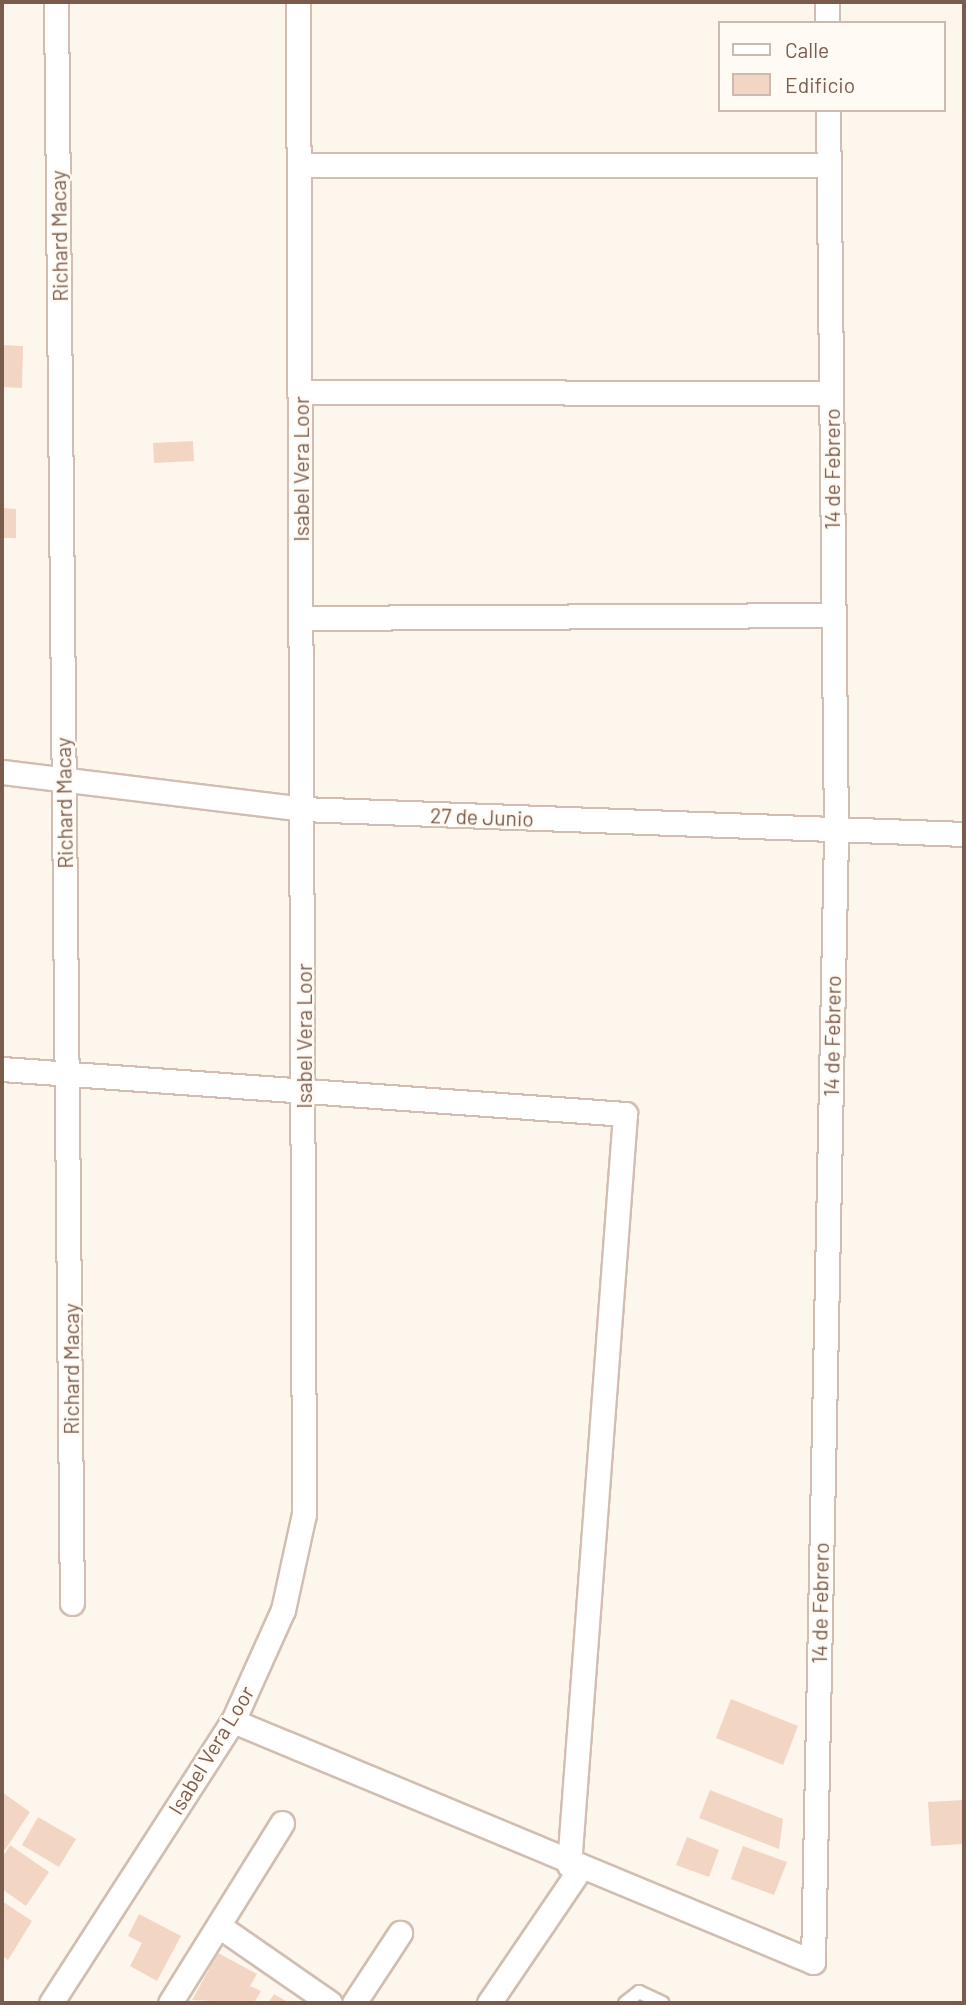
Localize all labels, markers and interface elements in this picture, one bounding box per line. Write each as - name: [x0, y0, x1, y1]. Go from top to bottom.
- legend: [718, 21, 945, 112]
- text: Calle: [785, 37, 829, 62]
- text: Edificio: [785, 72, 855, 97]
- street label: Richard Macay: [45, 170, 73, 302]
- street label: Isabel Vera Loor: [288, 396, 314, 542]
- street label: 14 de Febrero: [819, 408, 845, 530]
- street label: Richard Macay: [50, 737, 78, 869]
- street label: 27 de Junio: [430, 803, 534, 831]
- street label: Isabel Vera Loor: [291, 963, 317, 1109]
- street label: 14 de Febrero: [818, 975, 846, 1097]
- street label: Richard Macay: [58, 1303, 84, 1435]
- street label: 14 de Febrero: [806, 1542, 834, 1664]
- street label: Isabel Vera Loor: [163, 1681, 259, 1819]

